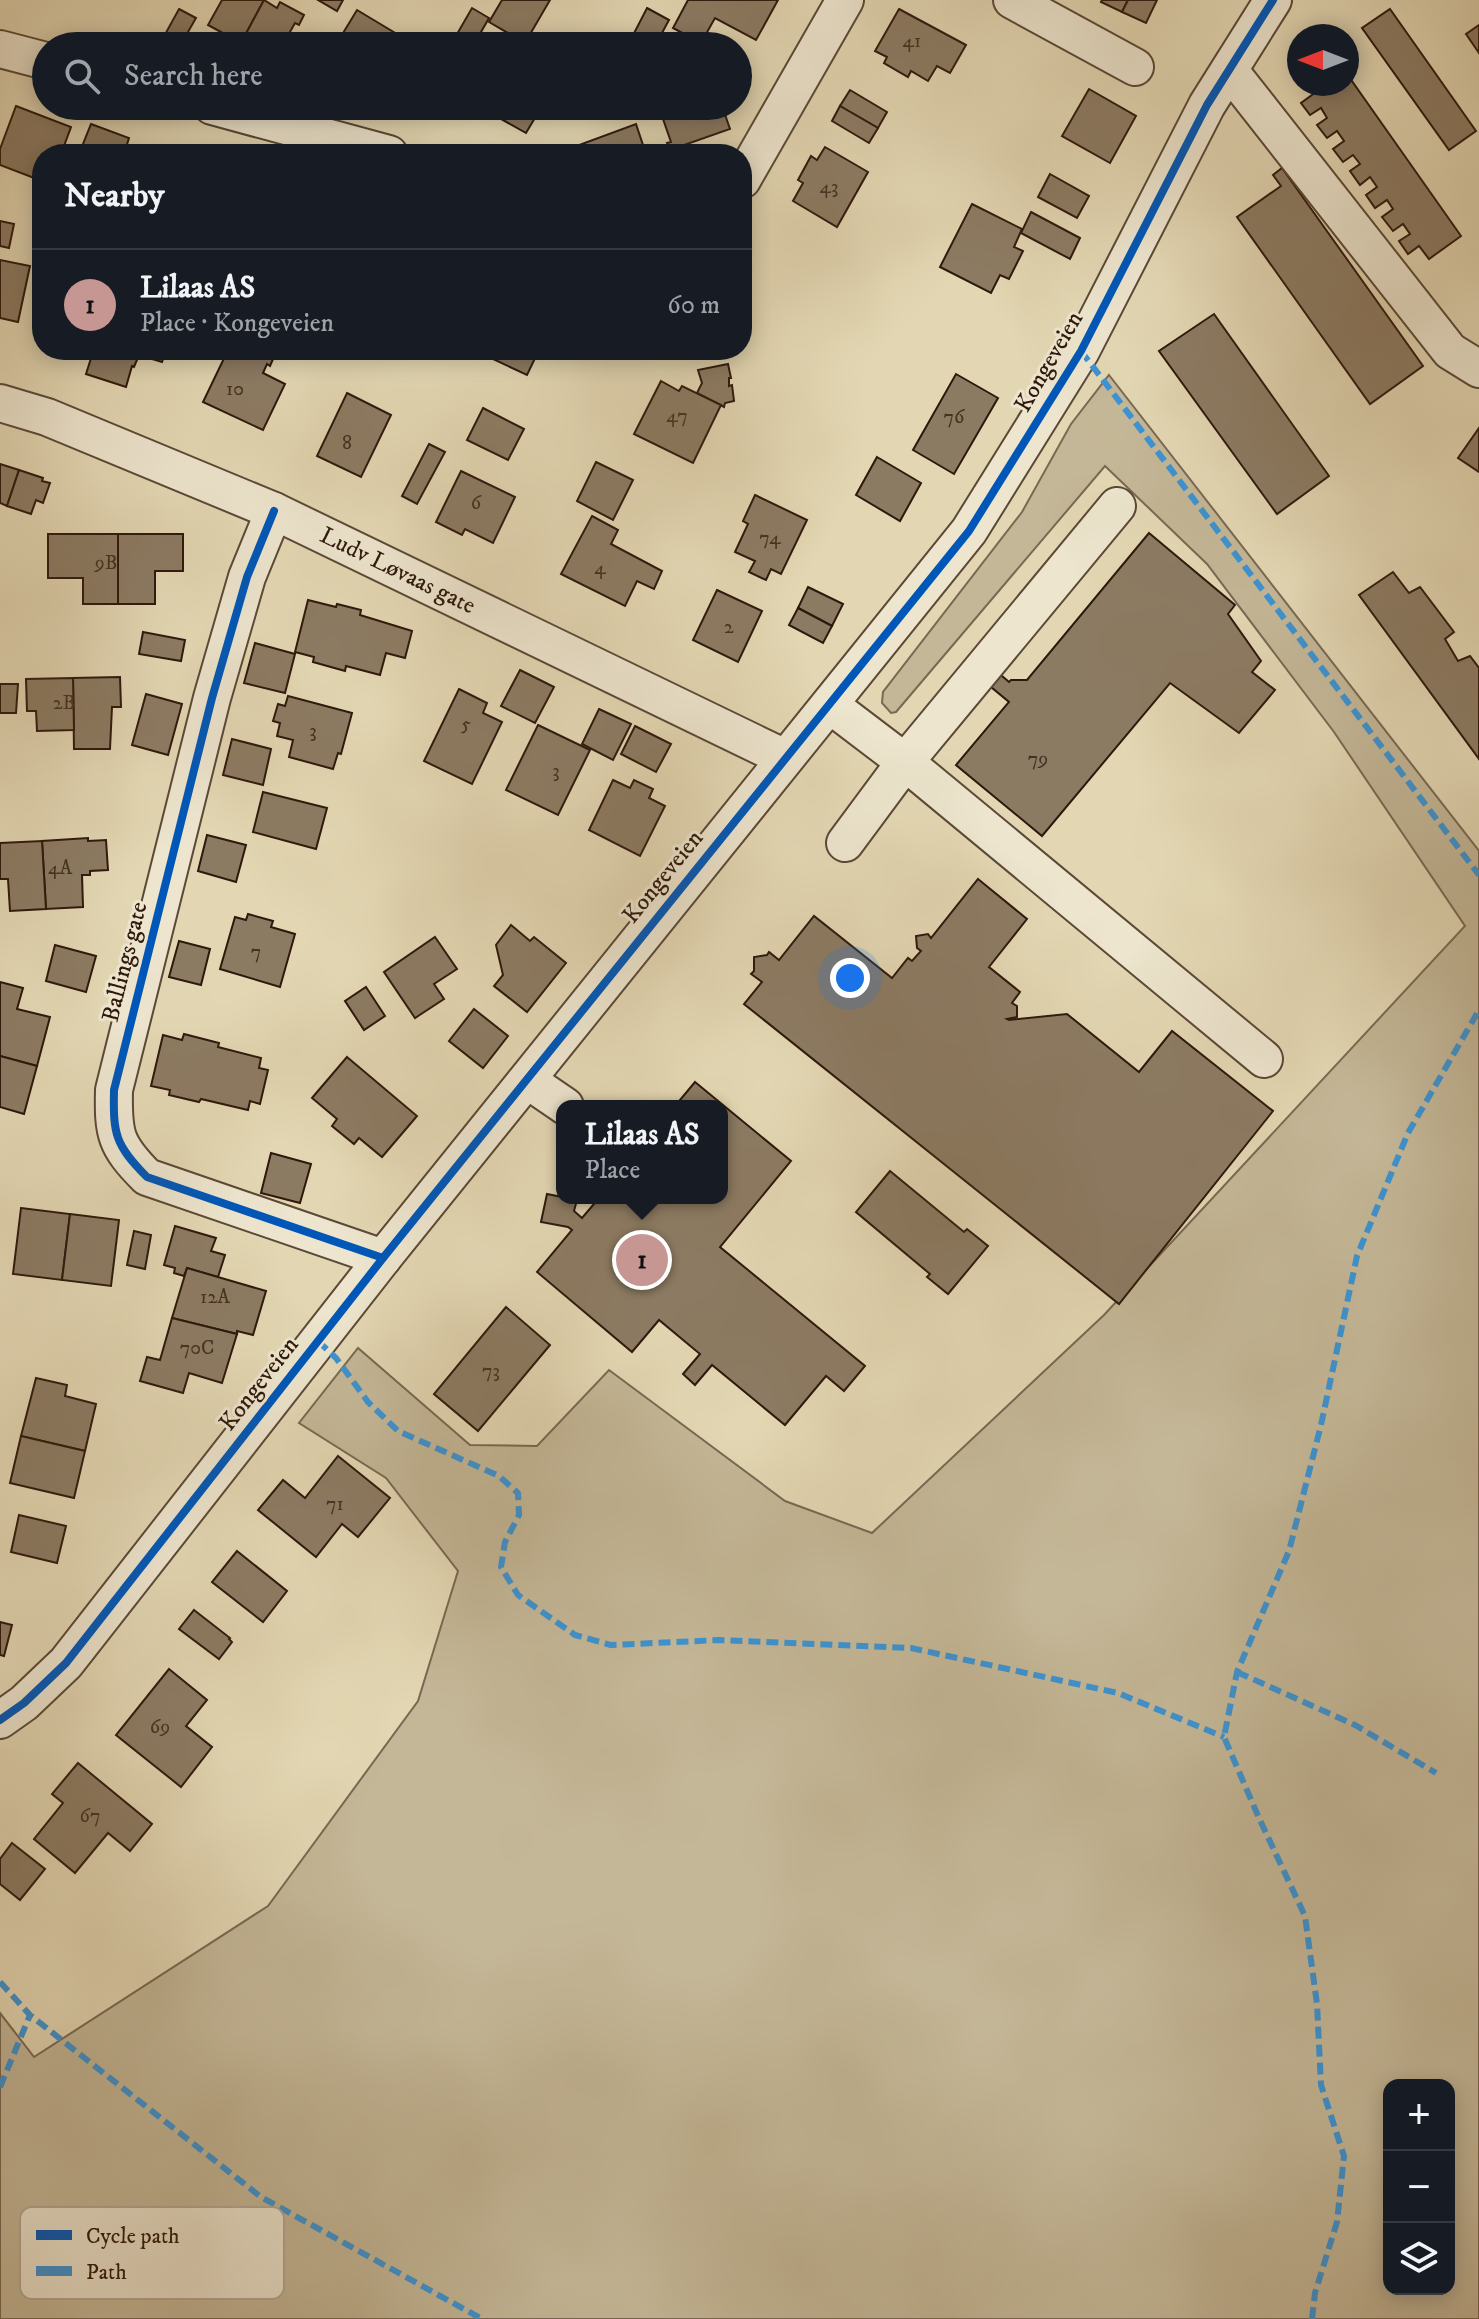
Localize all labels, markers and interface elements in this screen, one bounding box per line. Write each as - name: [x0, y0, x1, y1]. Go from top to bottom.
- north arrow: [1287, 24, 1359, 96]
- house number: 41: [903, 29, 921, 54]
- search box: [32, 32, 752, 120]
- icon: search: [60, 54, 104, 98]
- text: Search here: [124, 58, 263, 95]
- text: Nearby: [64, 175, 165, 217]
- house number: 43: [820, 175, 838, 200]
- text: Lilaas AS: [140, 270, 255, 307]
- text: 1: [85, 289, 95, 322]
- text: 60 m: [667, 289, 720, 322]
- street label: Kongeveien: [1008, 306, 1090, 418]
- text: Place · Kongeveien: [140, 307, 334, 340]
- house number: 10: [226, 377, 244, 402]
- house number: 47: [666, 404, 688, 429]
- house number: 76: [944, 405, 965, 430]
- house number: 8: [342, 431, 352, 456]
- house number: 6: [471, 491, 482, 516]
- street label: Ludv Løvaas gate: [315, 520, 480, 621]
- house number: 74: [759, 526, 781, 551]
- house number: 9B: [94, 551, 117, 576]
- house number: 4: [594, 556, 606, 581]
- house number: 2: [724, 615, 734, 640]
- house number: 2B: [53, 691, 75, 716]
- house number: 5: [461, 712, 471, 737]
- house number: 3: [309, 719, 317, 744]
- house number: 79: [1028, 747, 1048, 772]
- house number: 3: [552, 759, 560, 784]
- street label: Kongeveien: [616, 824, 710, 930]
- house number: 4A: [48, 856, 72, 881]
- street label: Ballings gate: [96, 899, 154, 1025]
- house number: 7: [251, 940, 261, 965]
- your location: [830, 958, 870, 998]
- popup: [556, 1100, 728, 1204]
- text: Lilaas AS: [584, 1117, 700, 1154]
- text: Place: [584, 1154, 640, 1187]
- pin: 1: [616, 1230, 668, 1290]
- house number: 12A: [200, 1285, 230, 1310]
- street label: Kongeveien: [213, 1330, 305, 1437]
- house number: 70C: [180, 1336, 214, 1361]
- house number: 73: [482, 1359, 500, 1384]
- house number: 71: [326, 1492, 344, 1517]
- house number: 69: [150, 1715, 170, 1740]
- house number: 67: [80, 1804, 100, 1829]
- map controls: [1383, 2079, 1455, 2295]
- button: +: [1383, 2079, 1455, 2151]
- button: −: [1383, 2151, 1455, 2223]
- legend: [20, 2207, 284, 2299]
- text: Cycle path: [86, 2223, 180, 2250]
- button: layers: [1383, 2223, 1455, 2295]
- text: Path: [86, 2259, 127, 2286]

